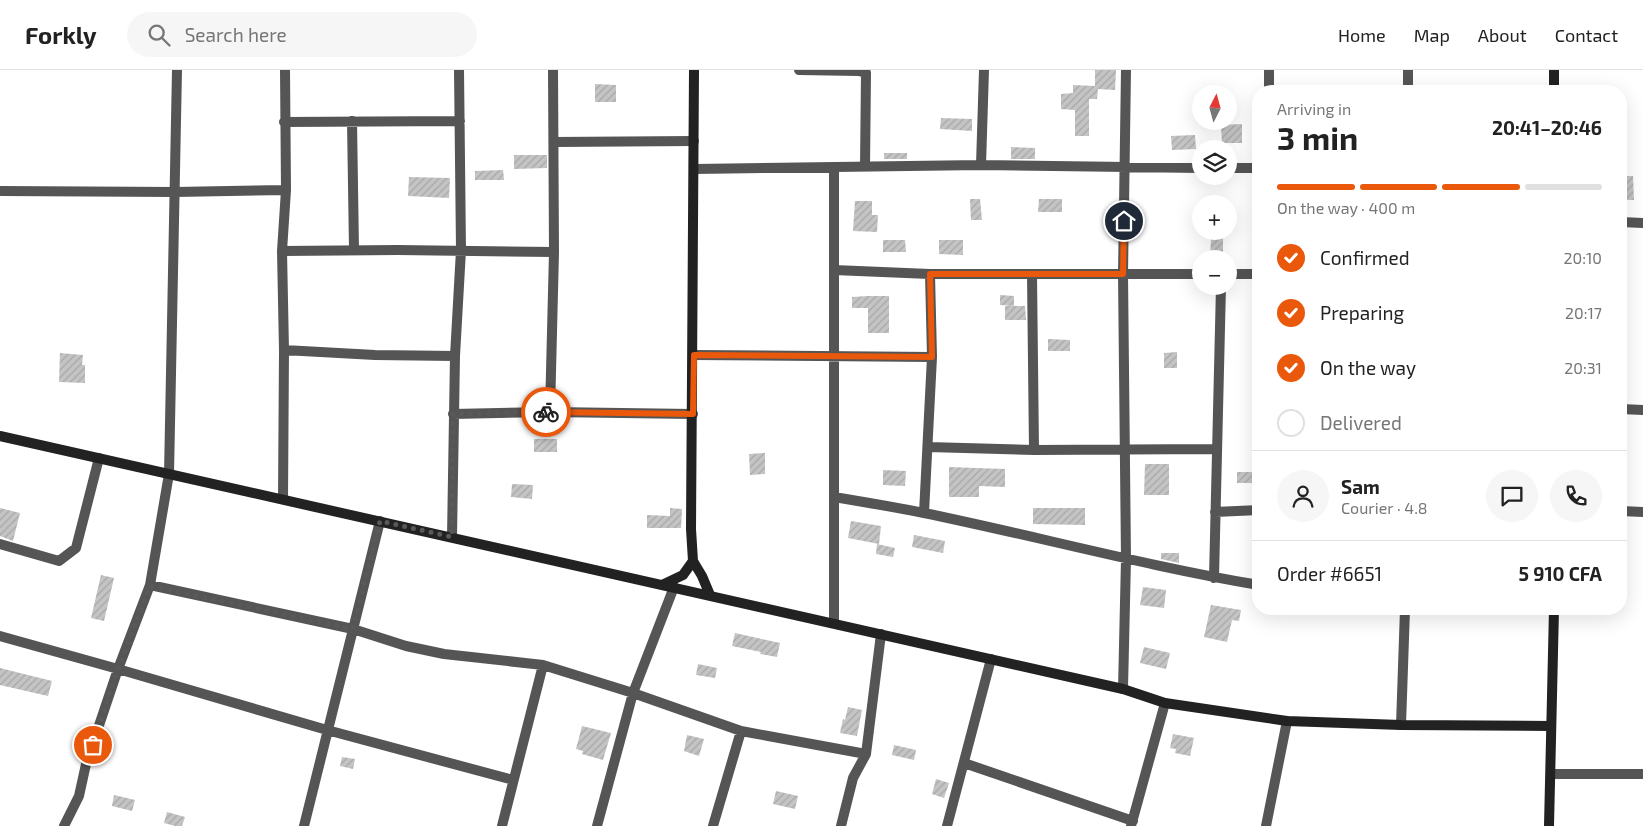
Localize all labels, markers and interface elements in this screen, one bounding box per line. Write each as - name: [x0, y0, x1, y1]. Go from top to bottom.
- search box: [127, 12, 477, 57]
- text: Forkly: [25, 20, 97, 49]
- icon: search: [145, 21, 173, 49]
- text: Search here: [185, 23, 287, 46]
- text: Home: [1338, 24, 1386, 46]
- text: Map: [1414, 24, 1450, 46]
- text: About: [1478, 24, 1527, 46]
- text: Contact: [1555, 24, 1618, 46]
- north arrow: [1192, 85, 1238, 130]
- map controls: [1192, 85, 1237, 295]
- text: Arriving in: [1277, 99, 1351, 118]
- text: 20:41–20:46: [1492, 116, 1602, 139]
- text: 3 min: [1277, 118, 1358, 156]
- button: layers: [1192, 140, 1237, 185]
- button: +: [1192, 195, 1237, 240]
- text: On the way · 400 m: [1277, 198, 1415, 217]
- pin: [1103, 200, 1145, 242]
- icon: home: [1110, 207, 1138, 235]
- icon: check: [1277, 244, 1305, 272]
- text: Confirmed: [1320, 246, 1410, 269]
- text: 20:10: [1564, 248, 1602, 267]
- button: −: [1192, 250, 1237, 295]
- icon: check: [1277, 299, 1305, 327]
- text: Preparing: [1320, 301, 1404, 324]
- text: 20:17: [1565, 303, 1602, 322]
- icon: check: [1277, 354, 1305, 382]
- text: On the way: [1320, 356, 1416, 379]
- text: 20:31: [1564, 358, 1602, 377]
- courier: [521, 387, 571, 437]
- icon: bike: [532, 398, 560, 426]
- text: Delivered: [1320, 411, 1402, 434]
- button: person: [1277, 470, 1329, 522]
- button: chat: [1486, 470, 1538, 522]
- button: phone: [1550, 470, 1602, 522]
- text: Sam: [1341, 475, 1380, 498]
- text: Courier · 4.8: [1341, 498, 1428, 517]
- text: Order #6651: [1277, 562, 1382, 585]
- text: 5 910 CFA: [1519, 562, 1602, 585]
- pin: [72, 724, 114, 766]
- icon: bag: [79, 731, 107, 759]

